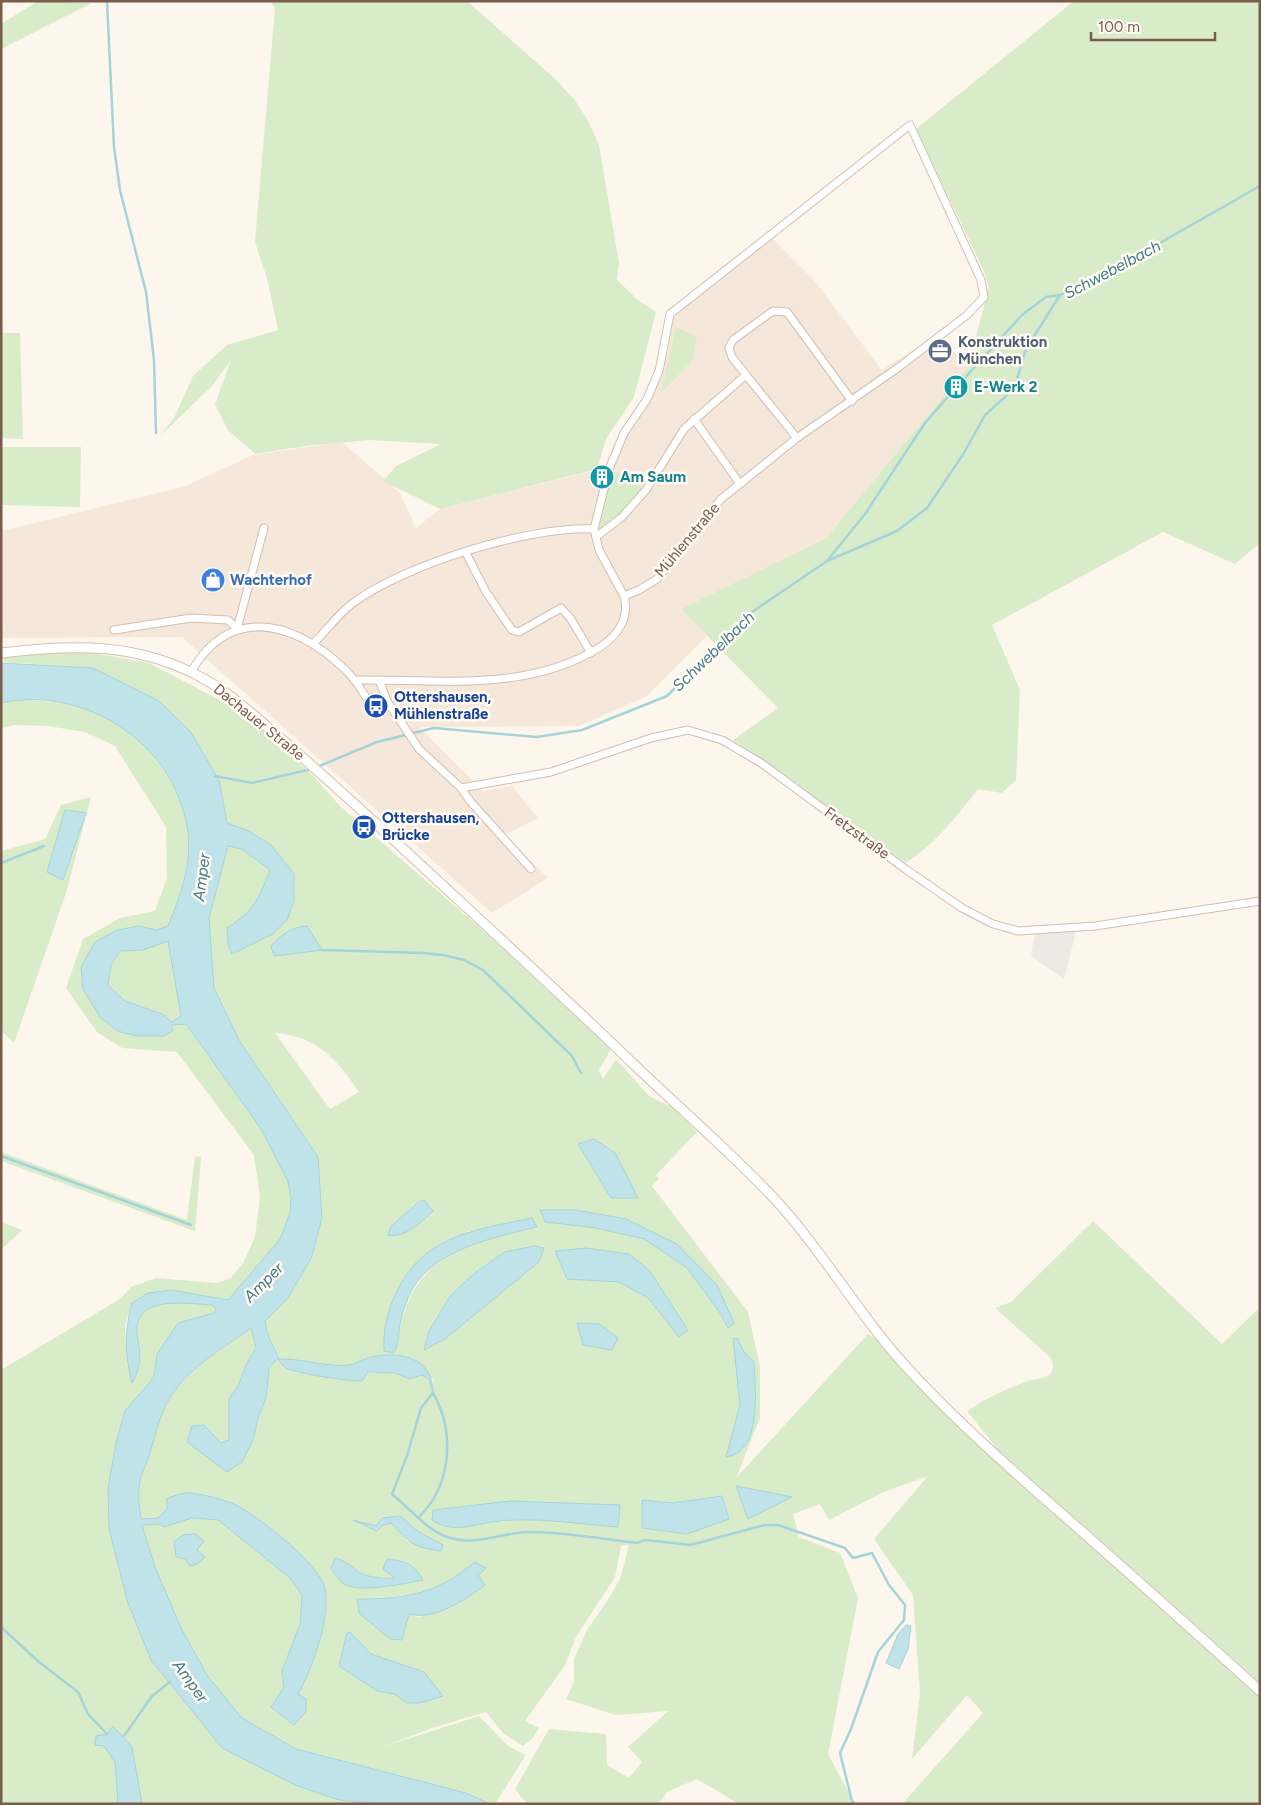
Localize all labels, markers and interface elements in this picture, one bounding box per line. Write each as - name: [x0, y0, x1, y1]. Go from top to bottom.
- scale bar: [1091, 10, 1215, 42]
- text: 100 m: [1098, 18, 1140, 36]
- water label: Schwebelbach: [1061, 236, 1164, 303]
- place label: Konstruktion München: [958, 333, 1047, 368]
- office icon: Konstruktion München: [927, 338, 953, 364]
- building icon: E-Werk 2: [943, 374, 969, 400]
- place label: E-Werk 2: [974, 378, 1038, 396]
- building icon: Am Saum: [589, 464, 615, 490]
- place label: Am Saum: [620, 468, 686, 486]
- street label: Mühlenstraße: [651, 499, 723, 581]
- shop icon: Wachterhof: [200, 567, 226, 593]
- place label: Wachterhof: [230, 571, 312, 589]
- water label: Schwebelbach: [668, 607, 758, 695]
- street label: Dachauer Straße: [210, 680, 308, 764]
- place label: Ottershausen, Mühlenstraße: [394, 688, 492, 723]
- bus stop icon: Ottershausen, Mühlenstraße: [363, 693, 389, 719]
- street label: Fretzstraße: [821, 803, 893, 863]
- place label: Ottershausen, Brücke: [382, 809, 480, 844]
- bus stop icon: Ottershausen, Brücke: [351, 814, 377, 840]
- water label: Amper: [189, 851, 214, 903]
- water label: Amper: [239, 1258, 287, 1307]
- water label: Amper: [168, 1655, 213, 1707]

